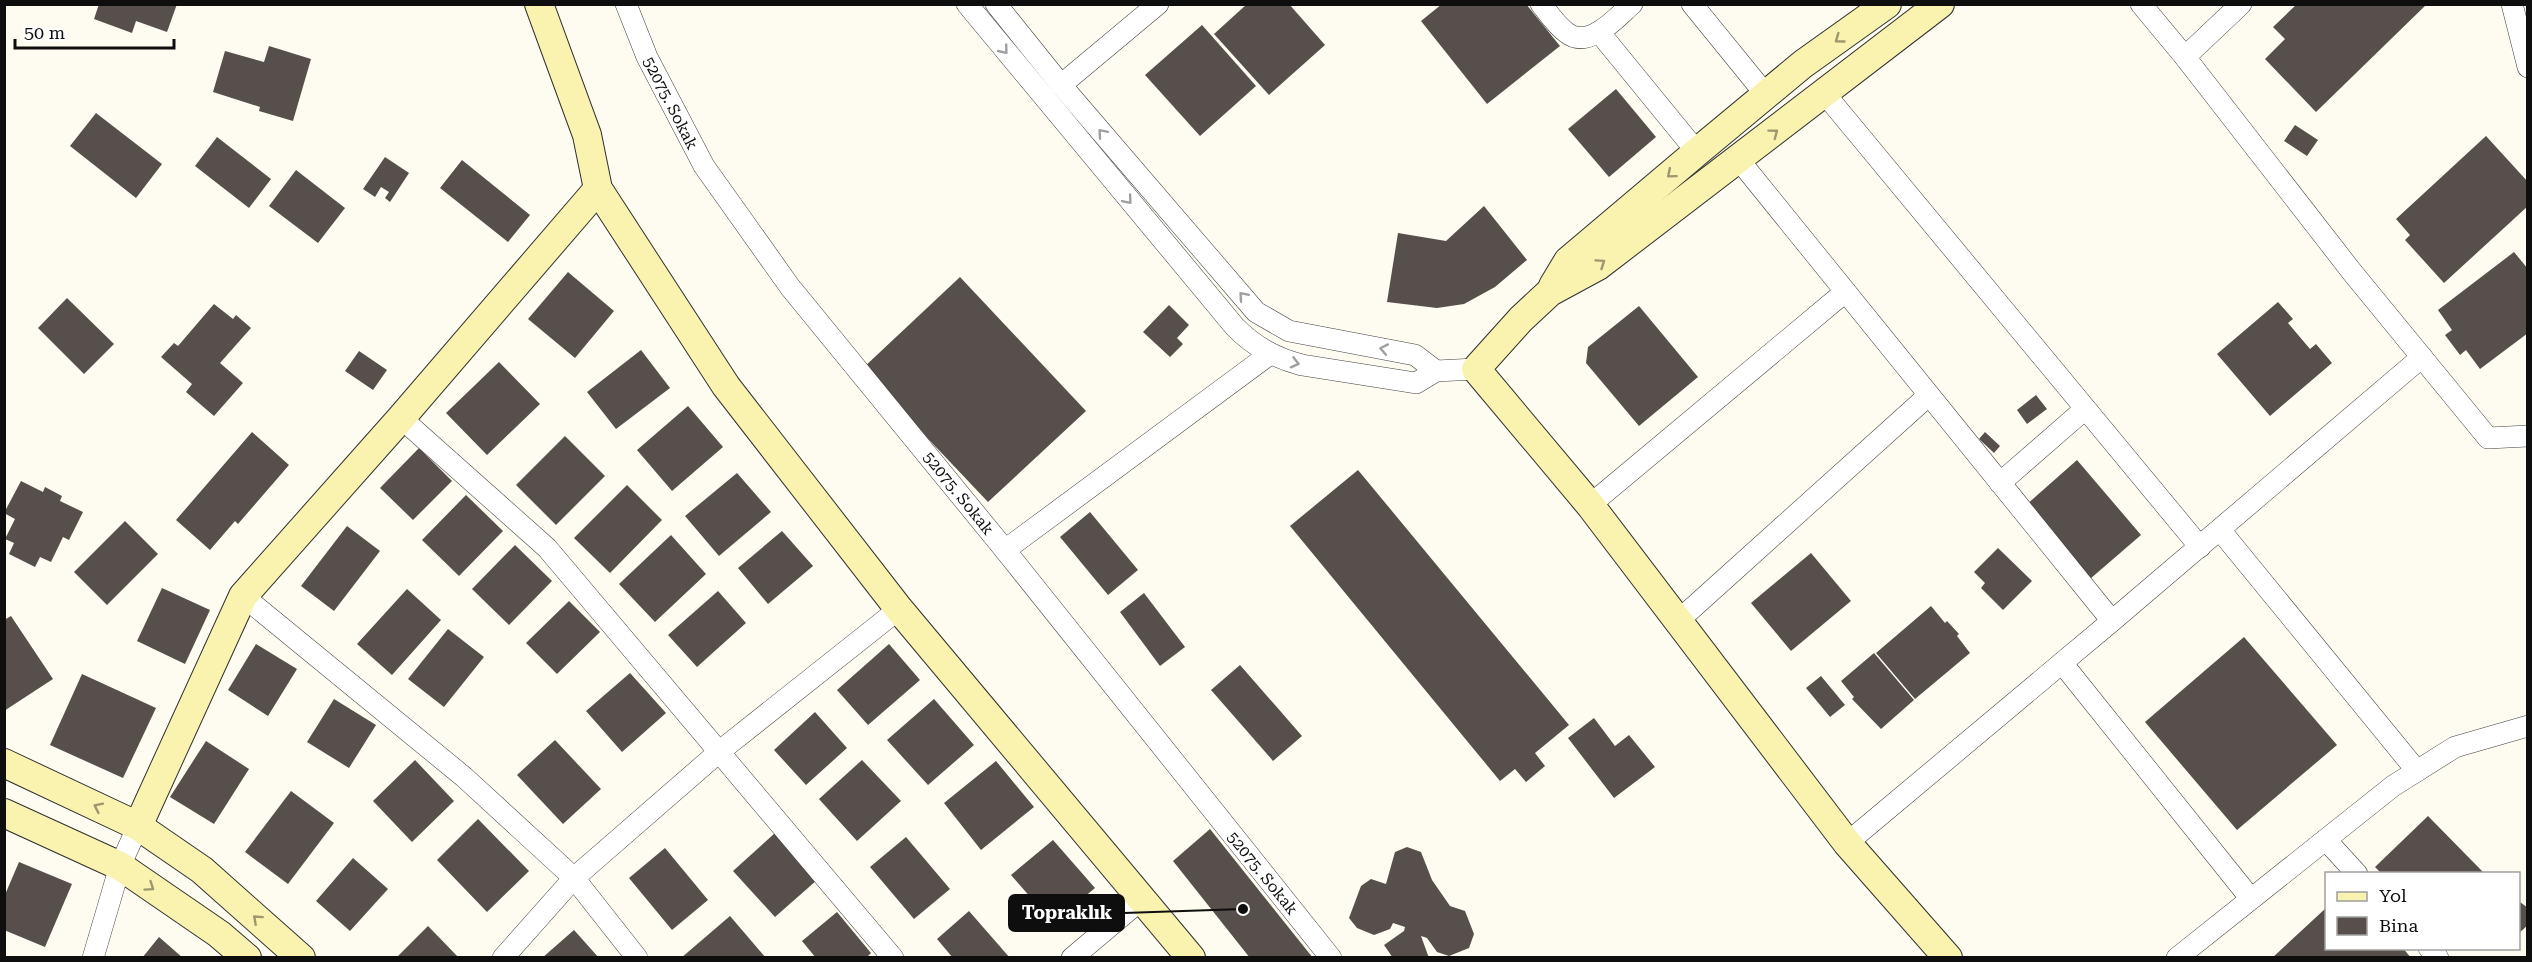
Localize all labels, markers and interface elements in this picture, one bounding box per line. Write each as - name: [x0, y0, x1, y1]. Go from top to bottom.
- scale bar: [15, 12, 174, 50]
- text: 50 m: [24, 22, 65, 43]
- one-way arrow: [1835, 31, 1846, 42]
- one-way arrow: [996, 43, 1007, 54]
- street label: 52075. Sokak: [639, 54, 702, 153]
- one-way arrow: [1098, 129, 1109, 140]
- one-way arrow: [1767, 130, 1778, 141]
- one-way arrow: [1667, 167, 1678, 178]
- one-way arrow: [1121, 193, 1132, 204]
- one-way arrow: [1594, 259, 1605, 270]
- one-way arrow: [1239, 292, 1250, 303]
- one-way arrow: [1379, 343, 1389, 356]
- one-way arrow: [1289, 356, 1300, 368]
- street label: 52075. Sokak: [919, 448, 998, 539]
- one-way arrow: [94, 803, 105, 815]
- street label: 52075. Sokak: [1223, 828, 1302, 919]
- legend: [2325, 872, 2520, 950]
- one-way arrow: [144, 879, 154, 891]
- text: Yol: [2379, 885, 2407, 906]
- callout: Topraklık: [1009, 895, 1124, 931]
- text: Topraklık: [1022, 902, 1113, 923]
- one-way arrow: [253, 915, 264, 926]
- text: Bina: [2379, 915, 2418, 936]

